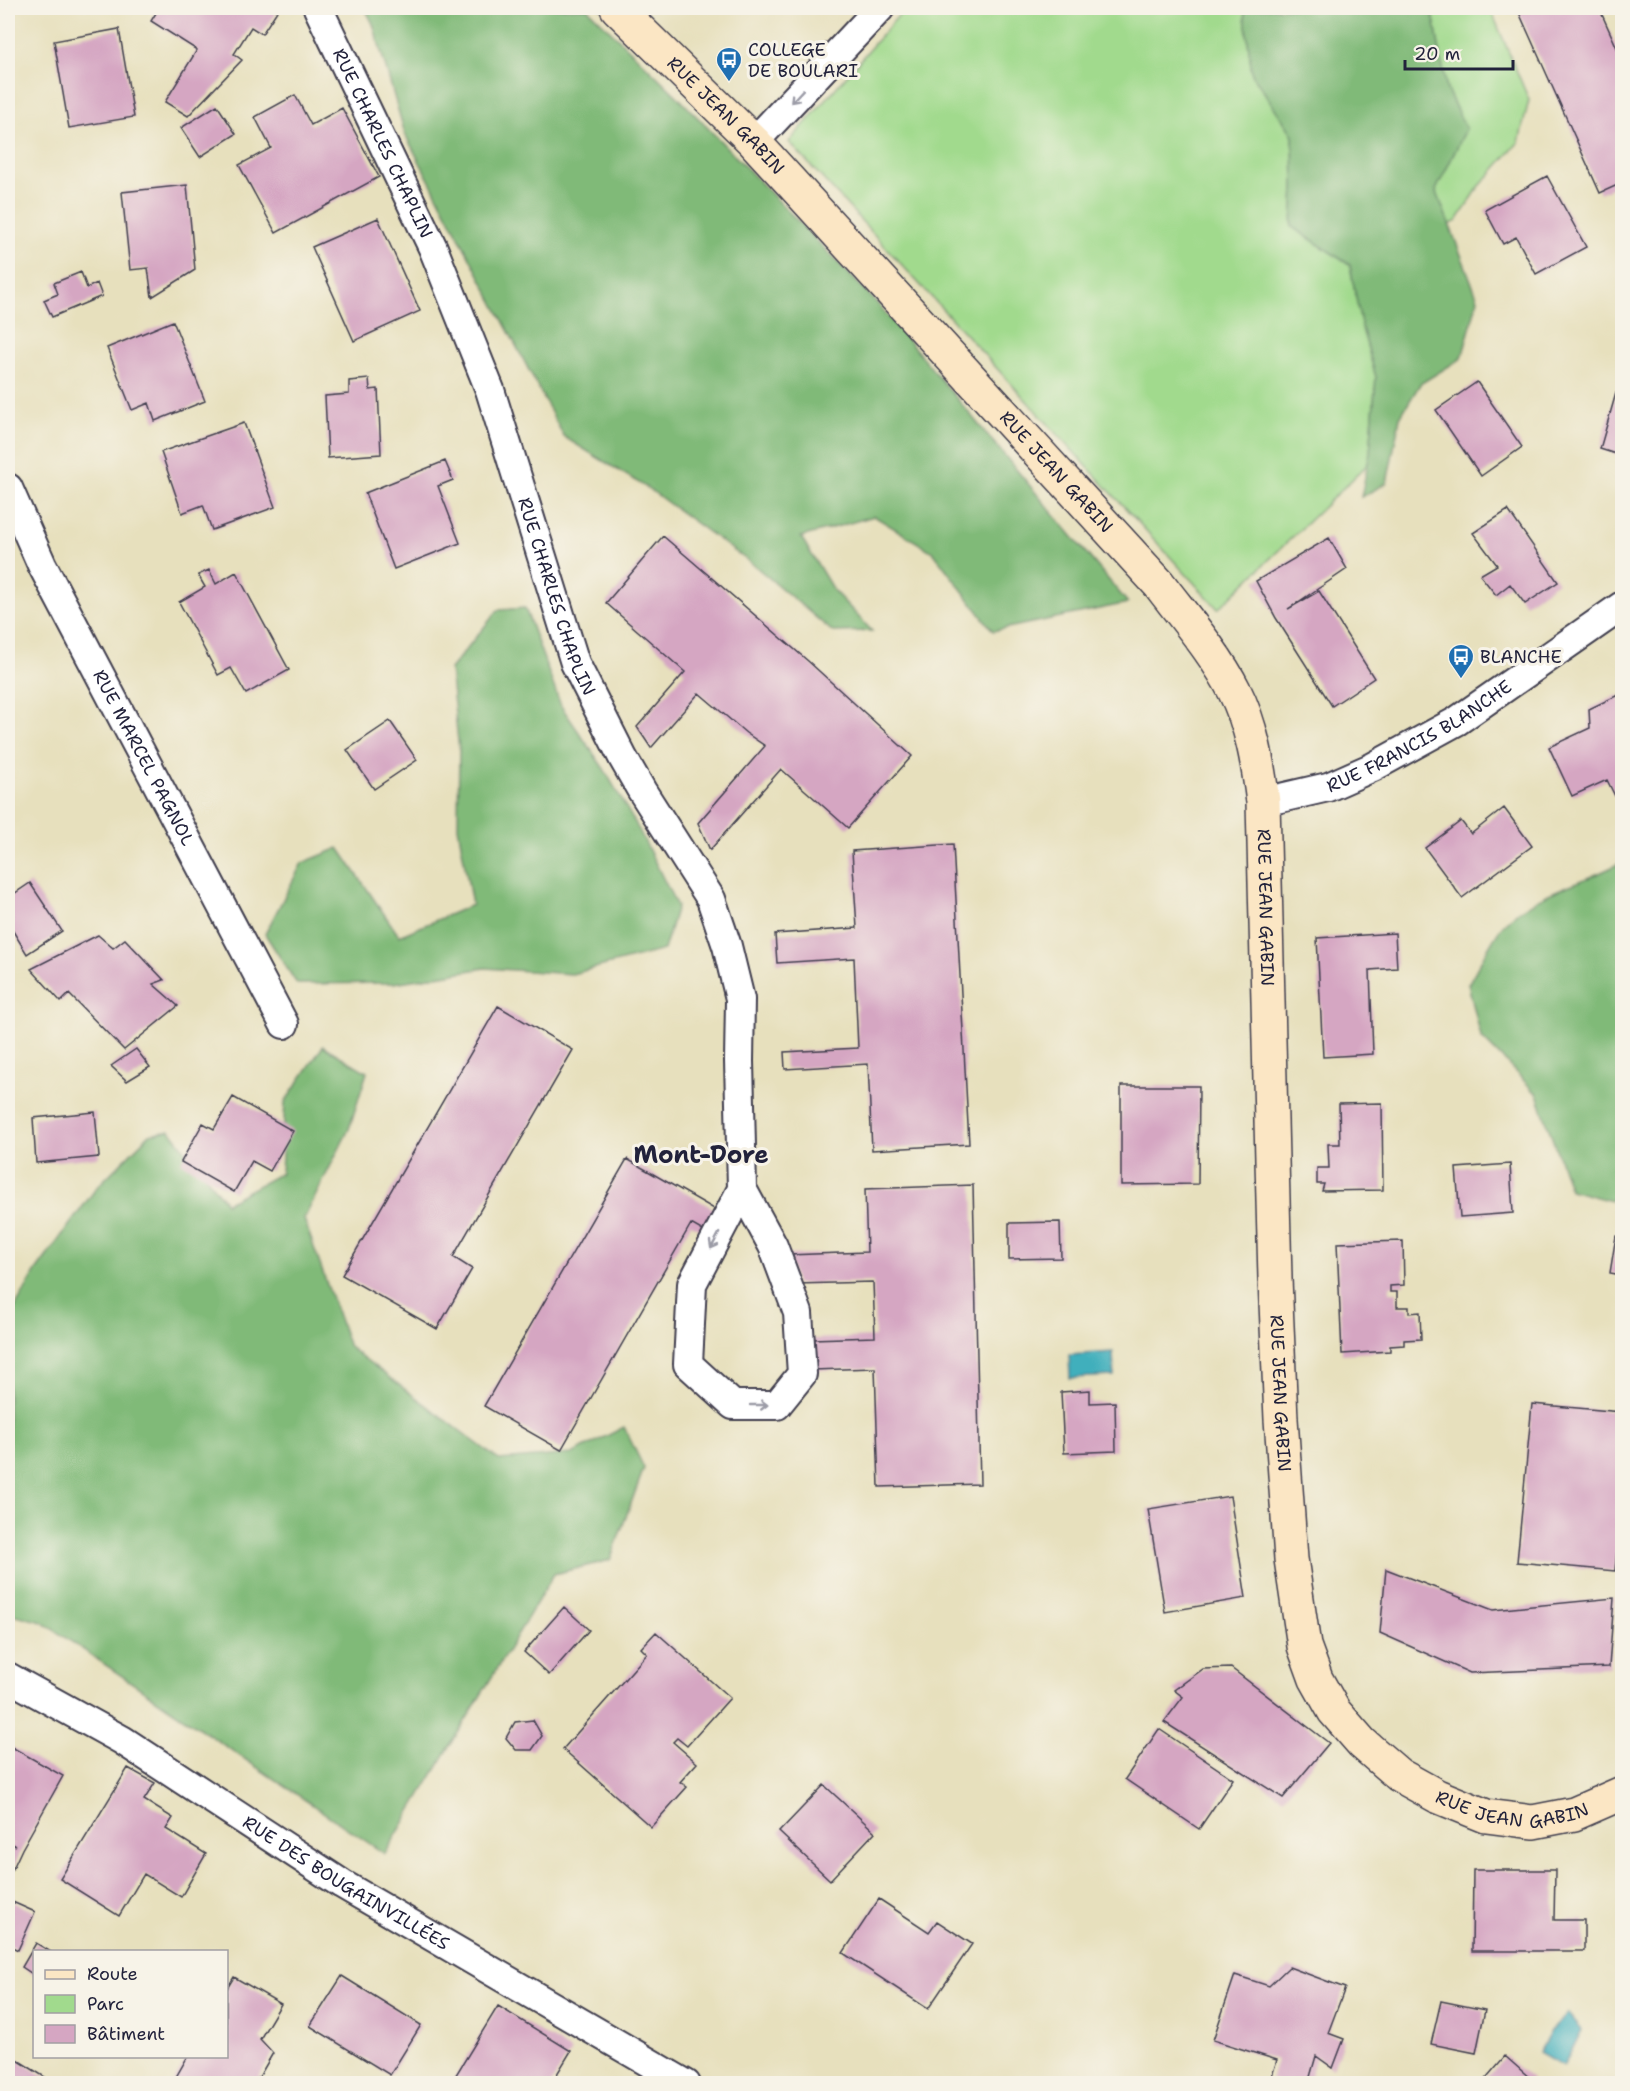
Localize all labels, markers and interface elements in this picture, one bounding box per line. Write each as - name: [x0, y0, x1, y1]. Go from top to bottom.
- scale bar: [1405, 33, 1513, 71]
- place label: COLLEGE DE BOULARI: [748, 38, 858, 83]
- text: 20 m: [1414, 42, 1460, 66]
- street label: RUE CHARLES CHAPLIN: [327, 45, 438, 242]
- bus stop icon: COLLEGE DE BOULARI: [714, 45, 744, 83]
- street label: RUE JEAN GABIN: [662, 51, 790, 180]
- one-way arrow: [790, 88, 804, 103]
- street label: RUE JEAN GABIN: [994, 406, 1118, 538]
- street label: RUE CHARLES CHAPLIN: [512, 494, 601, 699]
- bus stop icon: BLANCHE: [1446, 642, 1476, 680]
- place label: BLANCHE: [1480, 645, 1562, 669]
- street label: RUE MARCEL PAGNOL: [87, 666, 200, 850]
- street label: RUE FRANCIS BLANCHE: [1323, 675, 1516, 798]
- street label: RUE JEAN GABIN: [1252, 829, 1280, 986]
- district label: Mont-Dore: [633, 1139, 769, 1171]
- one-way arrow: [708, 1232, 720, 1250]
- street label: RUE JEAN GABIN: [1265, 1314, 1297, 1473]
- one-way arrow: [749, 1399, 769, 1411]
- street label: RUE JEAN GABIN: [1432, 1785, 1592, 1835]
- street label: RUE DES BOUGAINVILLÉES: [238, 1810, 454, 1956]
- legend: [33, 1950, 228, 2058]
- text: Route: [87, 1962, 138, 1986]
- text: Parc: [87, 1992, 124, 2016]
- text: Bâtiment: [87, 2022, 165, 2046]

